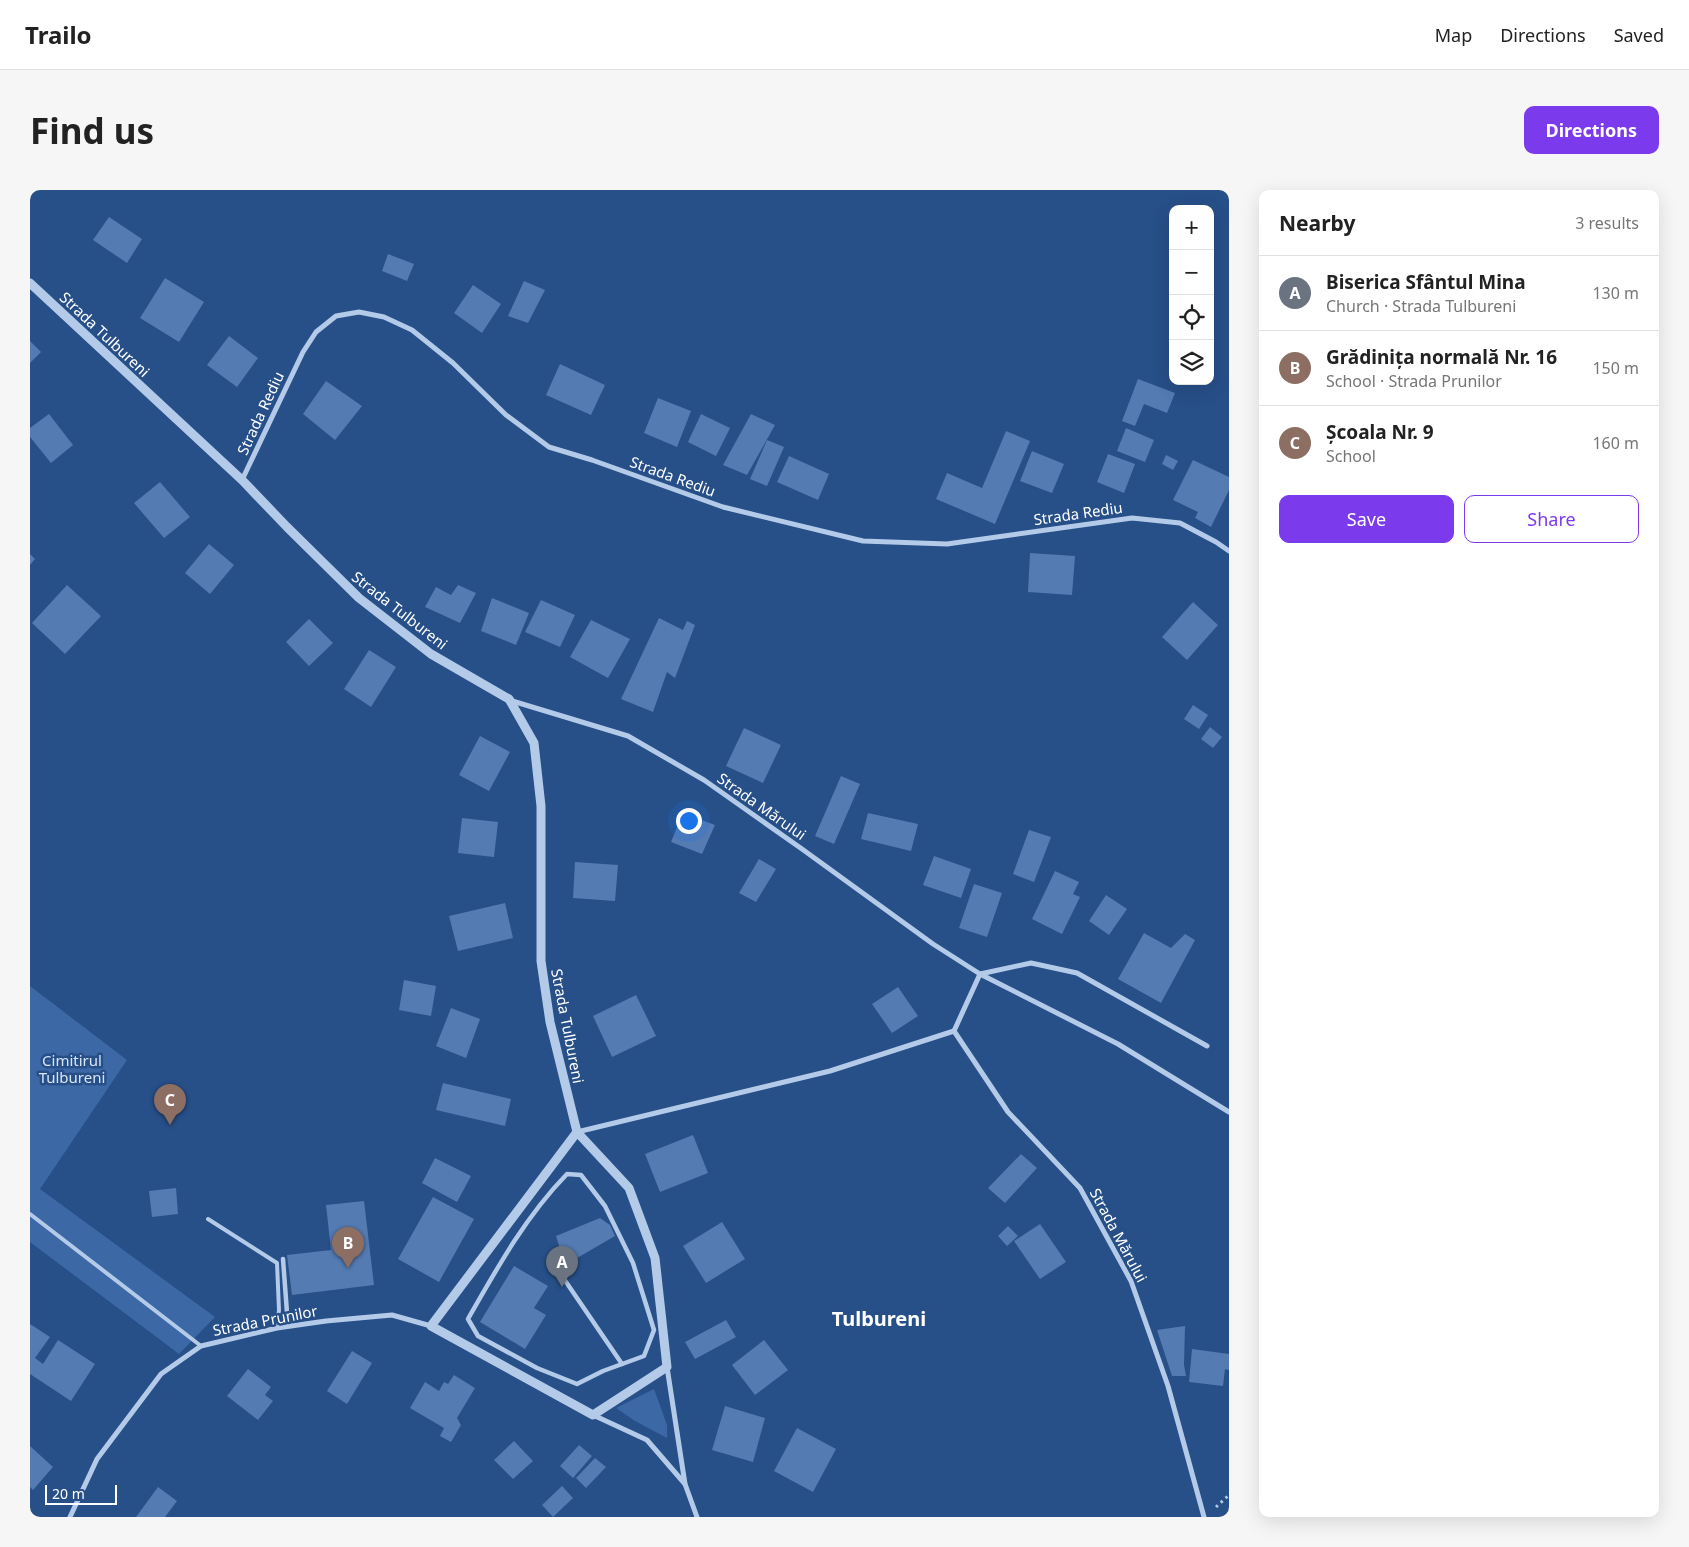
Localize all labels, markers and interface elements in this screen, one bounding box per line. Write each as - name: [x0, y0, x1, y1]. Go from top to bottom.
- text: Trailo: [25, 18, 92, 51]
- text: Map: [1435, 23, 1472, 47]
- text: Directions: [1500, 23, 1586, 47]
- text: Saved: [1614, 23, 1664, 47]
- button: Directions: [1524, 106, 1659, 154]
- text: Find us: [30, 107, 154, 154]
- map controls: [1169, 205, 1214, 385]
- button: +: [1169, 205, 1214, 250]
- text: Nearby: [1279, 209, 1355, 237]
- text: 3 results: [1575, 212, 1639, 234]
- button: −: [1169, 250, 1214, 295]
- text: Biserica Sfântul Mina: [1326, 269, 1526, 295]
- text: A: [1289, 282, 1301, 304]
- text: 130 m: [1592, 282, 1639, 304]
- street label: Strada Tulbureni: [56, 287, 154, 381]
- button: locate: [1169, 295, 1214, 340]
- text: Church · Strada Tulbureni: [1326, 295, 1516, 317]
- button: layers: [1169, 340, 1214, 385]
- text: Grădinița normală Nr. 16: [1326, 344, 1557, 370]
- text: B: [1290, 357, 1300, 379]
- text: 150 m: [1592, 357, 1639, 379]
- street label: Strada Rediu: [232, 368, 288, 458]
- text: School · Strada Prunilor: [1326, 370, 1502, 392]
- text: Școala Nr. 9: [1326, 419, 1434, 445]
- text: C: [1290, 432, 1300, 454]
- text: 160 m: [1592, 432, 1639, 454]
- text: School: [1326, 445, 1376, 467]
- street label: Strada Rediu: [627, 451, 719, 501]
- button: Save: [1279, 495, 1454, 543]
- button: Share: [1464, 495, 1639, 543]
- street label: Strada Rediu: [1032, 497, 1124, 529]
- street label: Strada Tulbureni: [348, 566, 452, 654]
- street label: Strada Mărului: [714, 768, 810, 844]
- your location: [676, 808, 702, 834]
- street label: Strada Tulbureni: [547, 967, 589, 1085]
- park label: Cimitirul Tulbureni: [39, 1050, 105, 1087]
- pin: C: [154, 1084, 186, 1125]
- street label: Strada Mărului: [1086, 1184, 1152, 1286]
- pin: B: [332, 1227, 364, 1268]
- pin: A: [546, 1246, 578, 1287]
- street label: Strada Prunilor: [211, 1300, 319, 1340]
- district label: Tulbureni: [832, 1305, 926, 1332]
- scale bar: [45, 1482, 118, 1505]
- text: 20 m: [52, 1484, 85, 1503]

